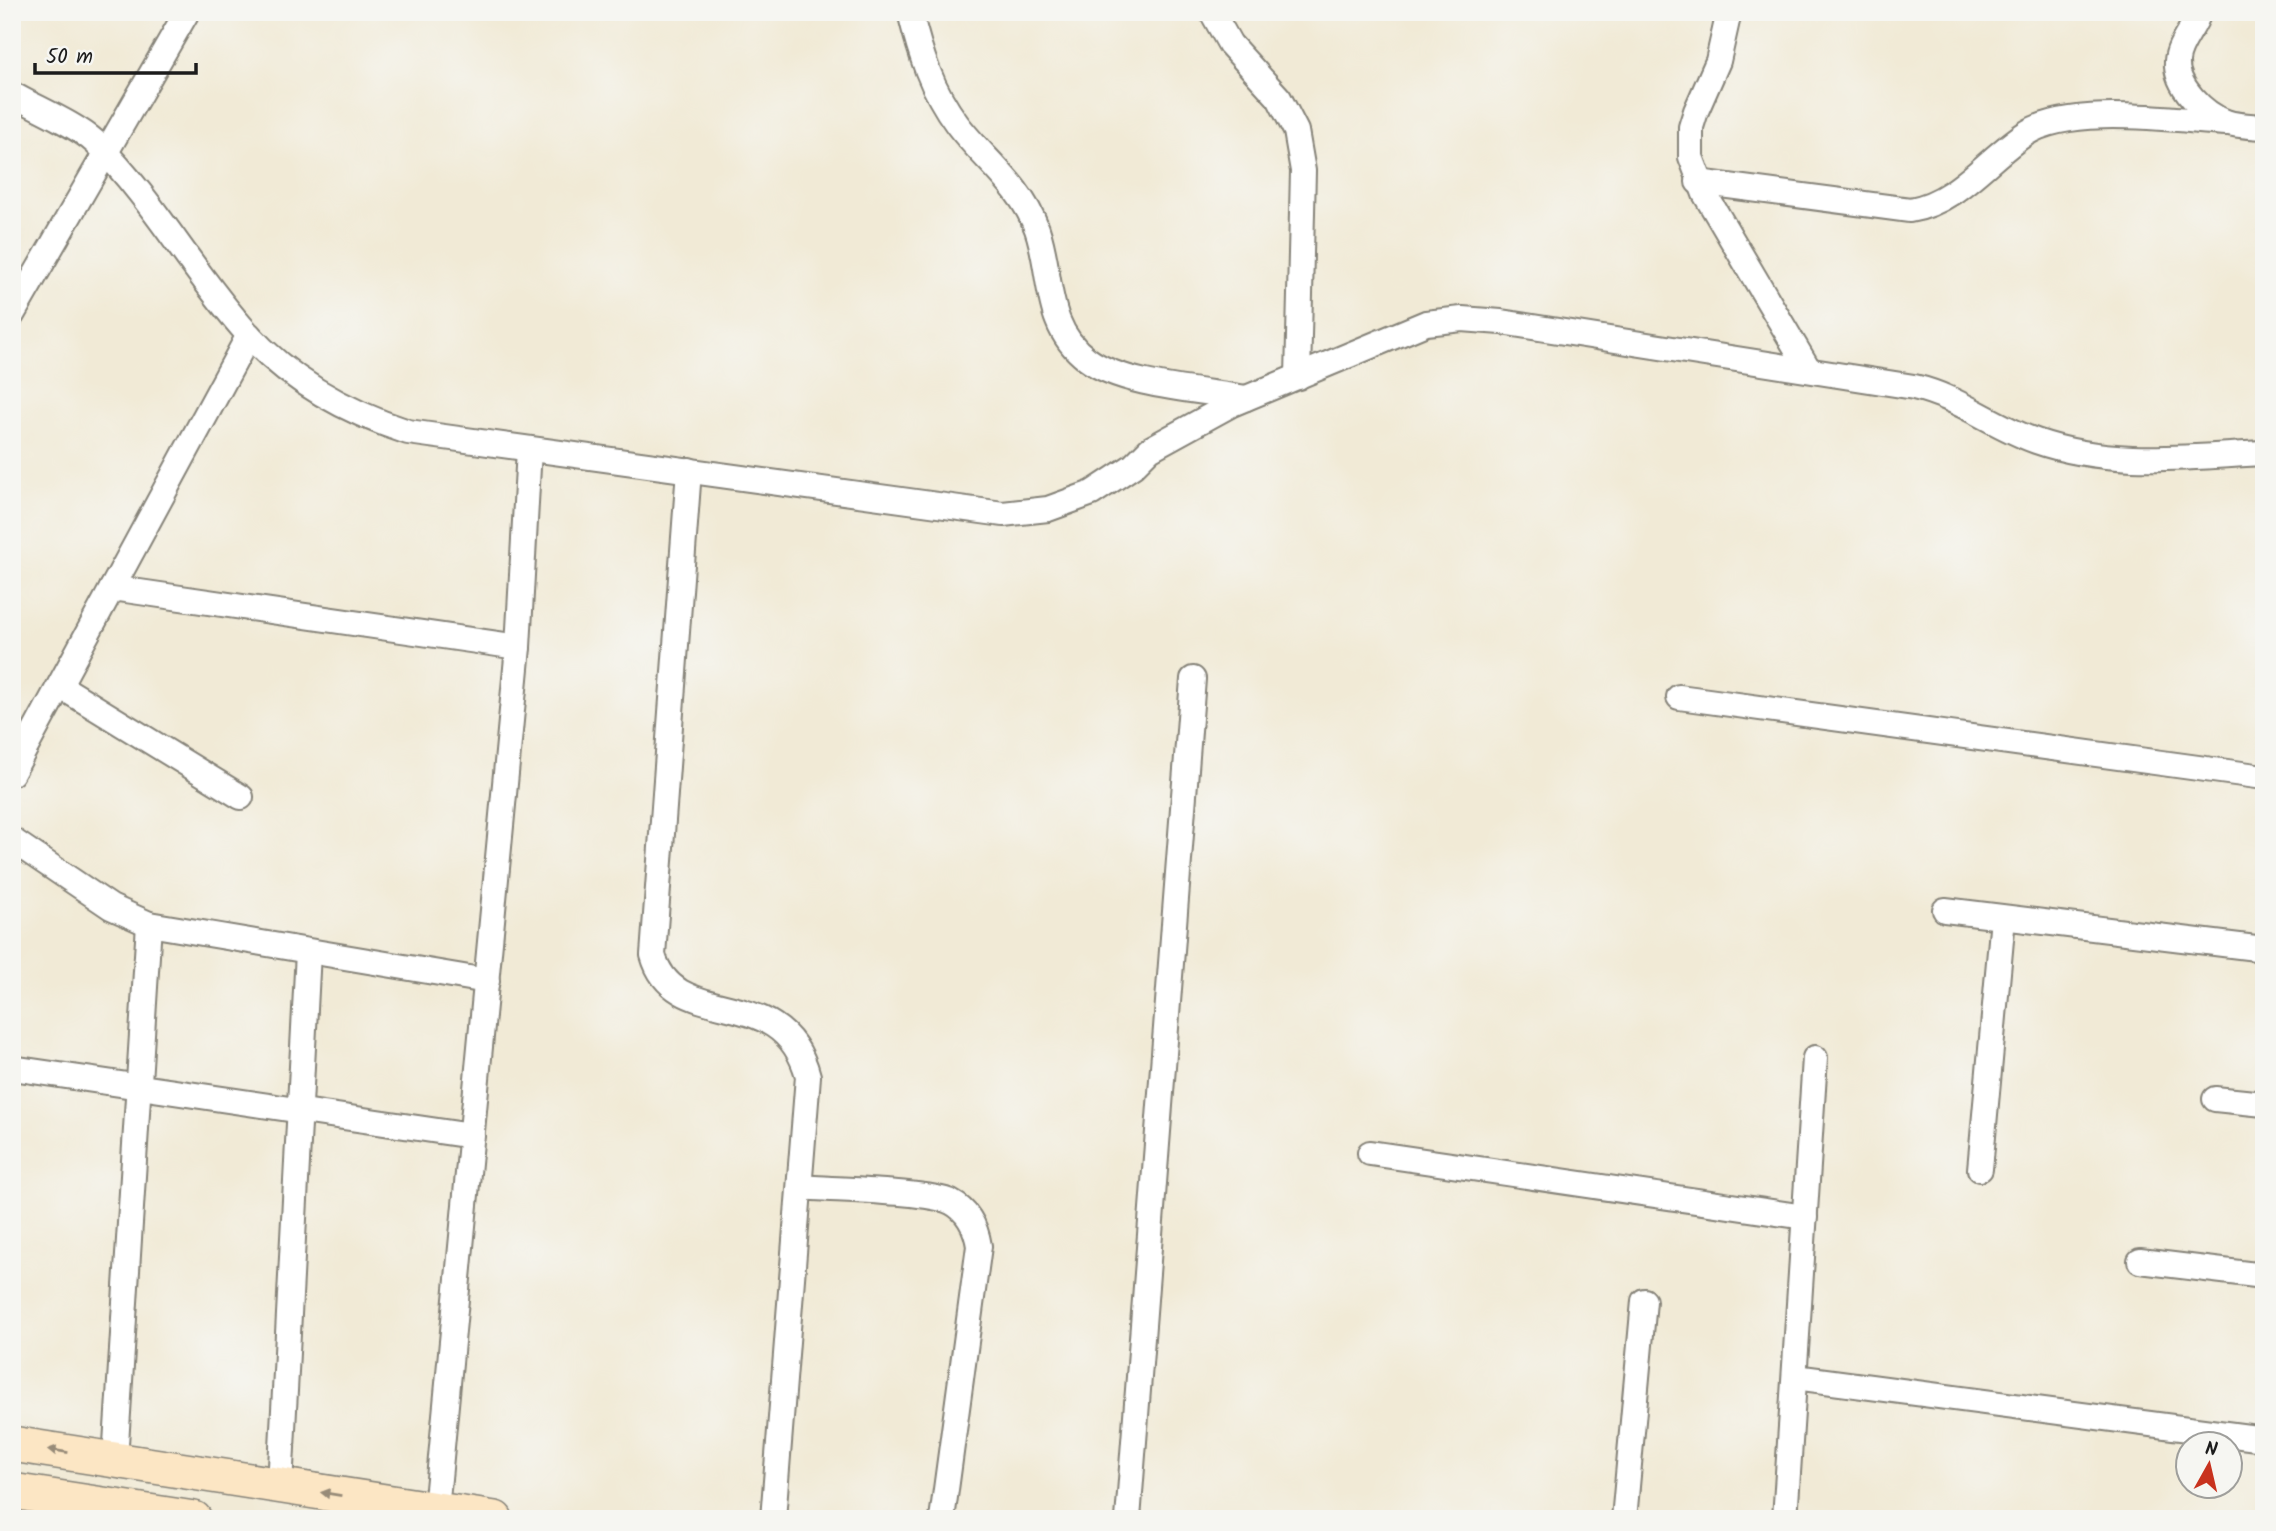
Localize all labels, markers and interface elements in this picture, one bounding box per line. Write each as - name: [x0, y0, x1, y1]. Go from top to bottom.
- scale bar: [35, 32, 196, 76]
- text: 50 m: [46, 41, 93, 74]
- north arrow: [2174, 1430, 2244, 1500]
- text: N: [2203, 1434, 2219, 1466]
- one-way arrow: [47, 1445, 69, 1456]
- one-way arrow: [320, 1488, 342, 1499]

